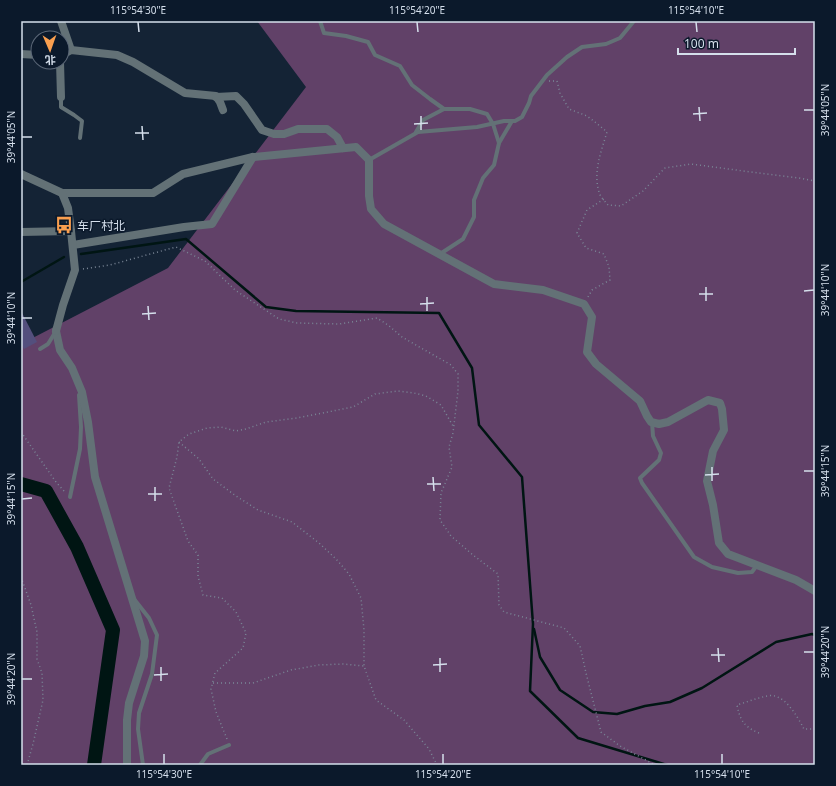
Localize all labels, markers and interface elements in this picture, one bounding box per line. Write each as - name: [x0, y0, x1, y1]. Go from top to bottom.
- text: 115°54'30"E: [110, 3, 166, 17]
- text: 115°54'20"E: [389, 3, 445, 17]
- text: 115°54'10"E: [668, 3, 724, 17]
- north arrow: [30, 30, 70, 70]
- scale bar: [678, 30, 795, 56]
- text: 100 m: [684, 35, 719, 52]
- text: 北: [45, 53, 56, 68]
- text: 39°44'05"N: [818, 84, 832, 136]
- text: 39°44'05"N: [4, 111, 18, 163]
- bus stop icon: 车厂村北: [54, 215, 74, 235]
- place label: 车厂村北: [77, 217, 125, 234]
- text: 39°44'10"N: [818, 264, 832, 316]
- text: 39°44'10"N: [4, 292, 18, 344]
- text: 39°44'15"N: [818, 445, 832, 497]
- text: 39°44'15"N: [4, 473, 18, 525]
- text: 39°44'20"N: [818, 626, 832, 678]
- text: 39°44'20"N: [4, 653, 18, 705]
- text: 115°54'30"E: [136, 767, 192, 781]
- text: 115°54'20"E: [415, 767, 471, 781]
- text: 115°54'10"E: [694, 767, 750, 781]

